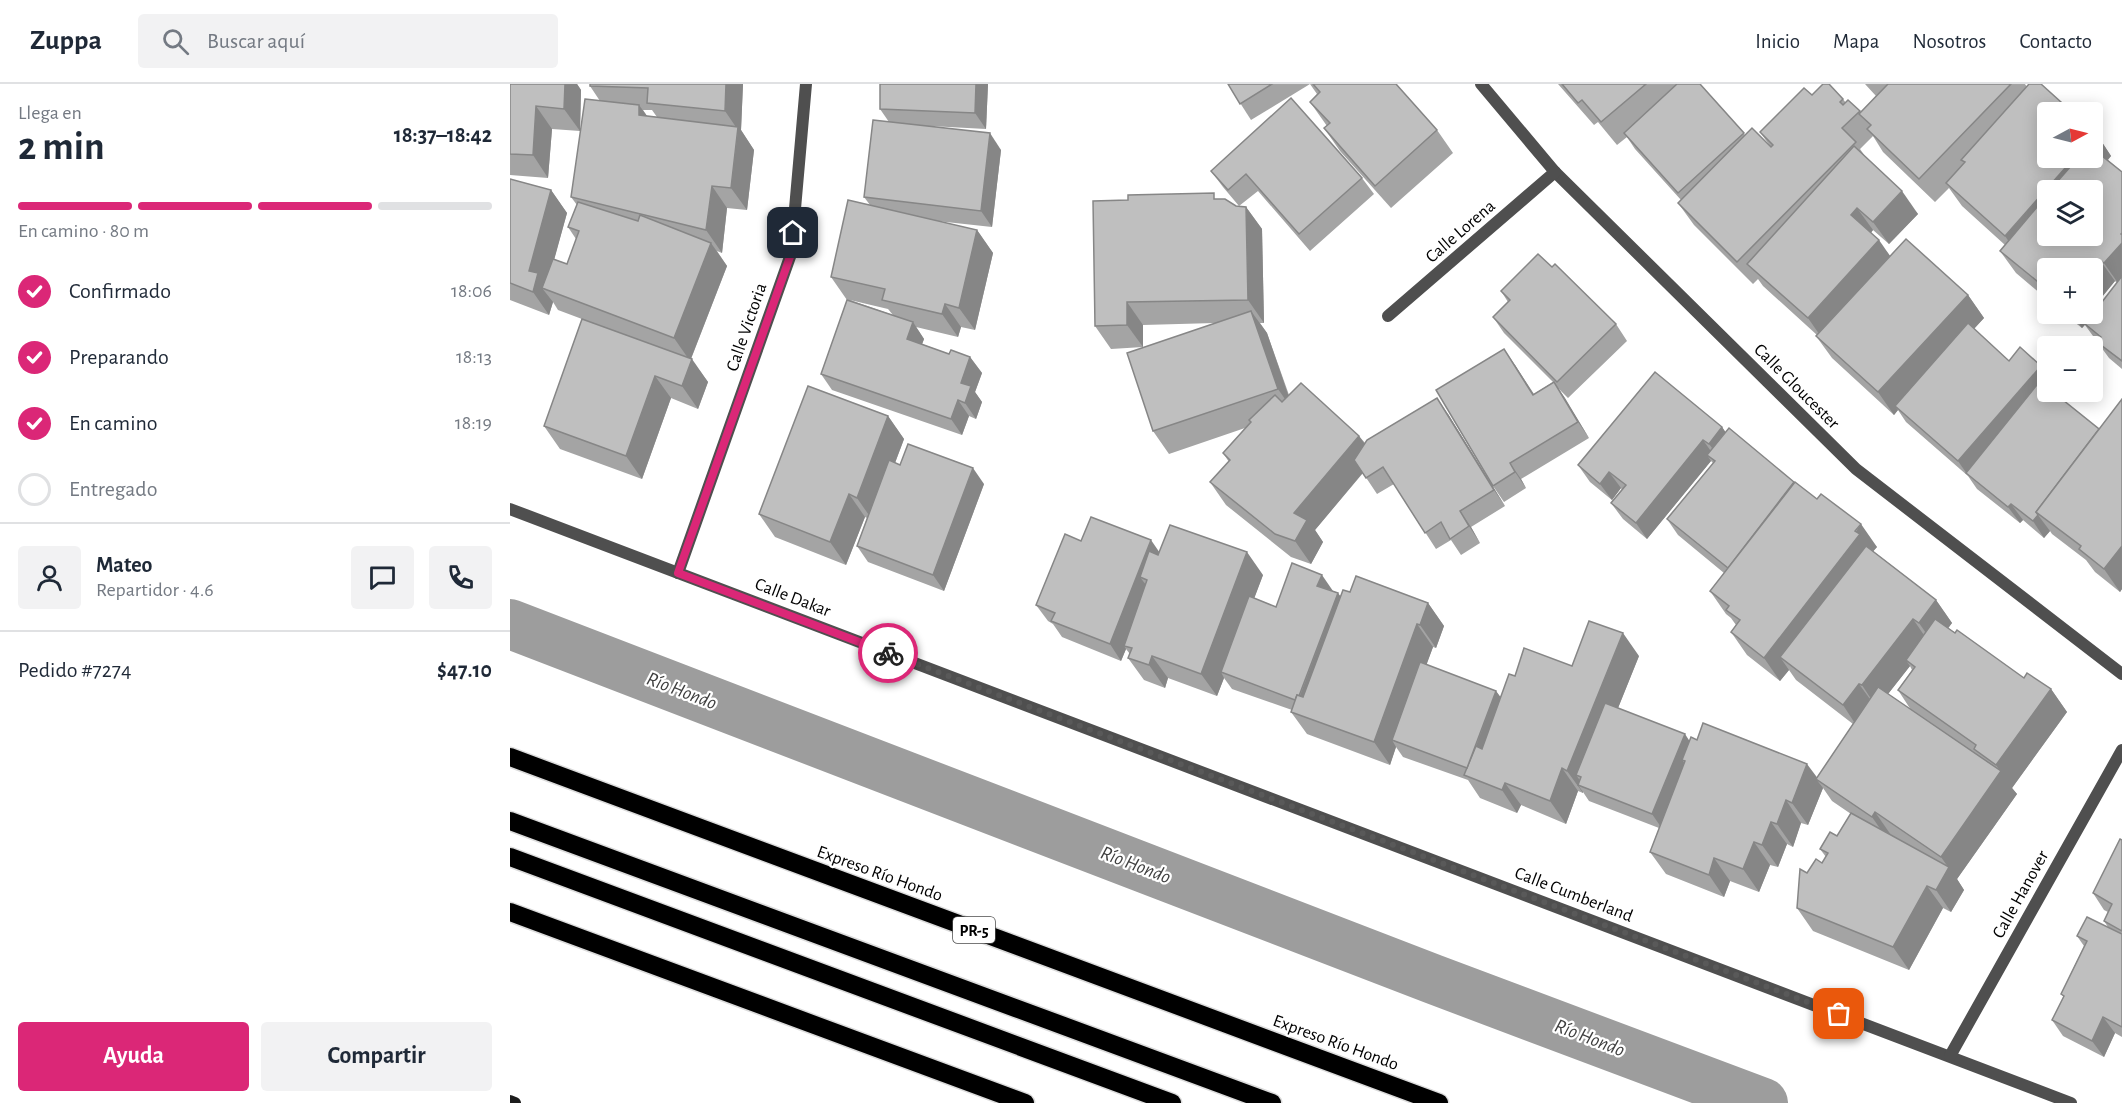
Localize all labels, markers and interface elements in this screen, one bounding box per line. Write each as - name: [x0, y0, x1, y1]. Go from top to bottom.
- search box: [138, 14, 558, 68]
- icon: search: [159, 25, 192, 58]
- text: Zuppa: [30, 27, 102, 55]
- text: Buscar aquí: [207, 30, 305, 52]
- text: Inicio: [1755, 31, 1800, 52]
- text: Mapa: [1833, 31, 1880, 52]
- text: Nosotros: [1913, 31, 1986, 52]
- text: Contacto: [2019, 31, 2092, 52]
- north arrow: [2037, 102, 2103, 168]
- map controls: [2037, 102, 2103, 402]
- text: Llega en: [18, 103, 82, 123]
- text: 18:37–18:42: [394, 124, 492, 146]
- text: 2 min: [18, 128, 105, 167]
- button: layers: [2037, 180, 2103, 246]
- street label: Calle Lorena: [1423, 197, 1499, 267]
- pin: [767, 207, 818, 258]
- icon: home: [776, 216, 809, 249]
- text: En camino · 80 m: [18, 221, 149, 241]
- button: +: [2037, 258, 2103, 324]
- icon: check: [18, 275, 51, 308]
- text: Confirmado: [69, 280, 171, 302]
- text: 18:06: [451, 281, 492, 301]
- street label: Calle Victoria: [723, 281, 770, 374]
- button: −: [2037, 336, 2103, 402]
- icon: check: [18, 341, 51, 374]
- street label: Calle Gloucester: [1750, 341, 1843, 433]
- text: Preparando: [69, 346, 169, 368]
- text: 18:13: [456, 347, 492, 367]
- icon: check: [18, 407, 51, 440]
- text: En camino: [69, 412, 158, 434]
- text: 18:19: [455, 413, 492, 433]
- text: Entregado: [69, 478, 158, 500]
- button: person: [18, 546, 81, 609]
- button: chat: [351, 546, 414, 609]
- button: phone: [429, 546, 492, 609]
- text: Mateo: [96, 554, 152, 576]
- street label: Calle Dakar: [752, 575, 833, 621]
- text: Repartidor · 4.6: [96, 580, 214, 600]
- courier: [858, 623, 918, 683]
- icon: bike: [872, 637, 905, 670]
- text: Pedido #7274: [18, 659, 132, 681]
- text: $47.10: [437, 659, 492, 681]
- water label: Río Hondo: [644, 668, 719, 713]
- water label: Río Hondo: [1098, 842, 1173, 887]
- street label: Expreso Río Hondo: [814, 843, 945, 905]
- street label: Calle Hanover: [1989, 847, 2052, 941]
- street label: Calle Cumberland: [1512, 864, 1635, 926]
- road number: PR-5: [953, 917, 995, 943]
- pin: [1813, 988, 1864, 1039]
- icon: bag: [1822, 997, 1855, 1030]
- street label: Expreso Río Hondo: [1270, 1012, 1401, 1074]
- water label: Río Hondo: [1552, 1015, 1627, 1060]
- button: Ayuda: [18, 1022, 249, 1091]
- button: Compartir: [261, 1022, 492, 1091]

